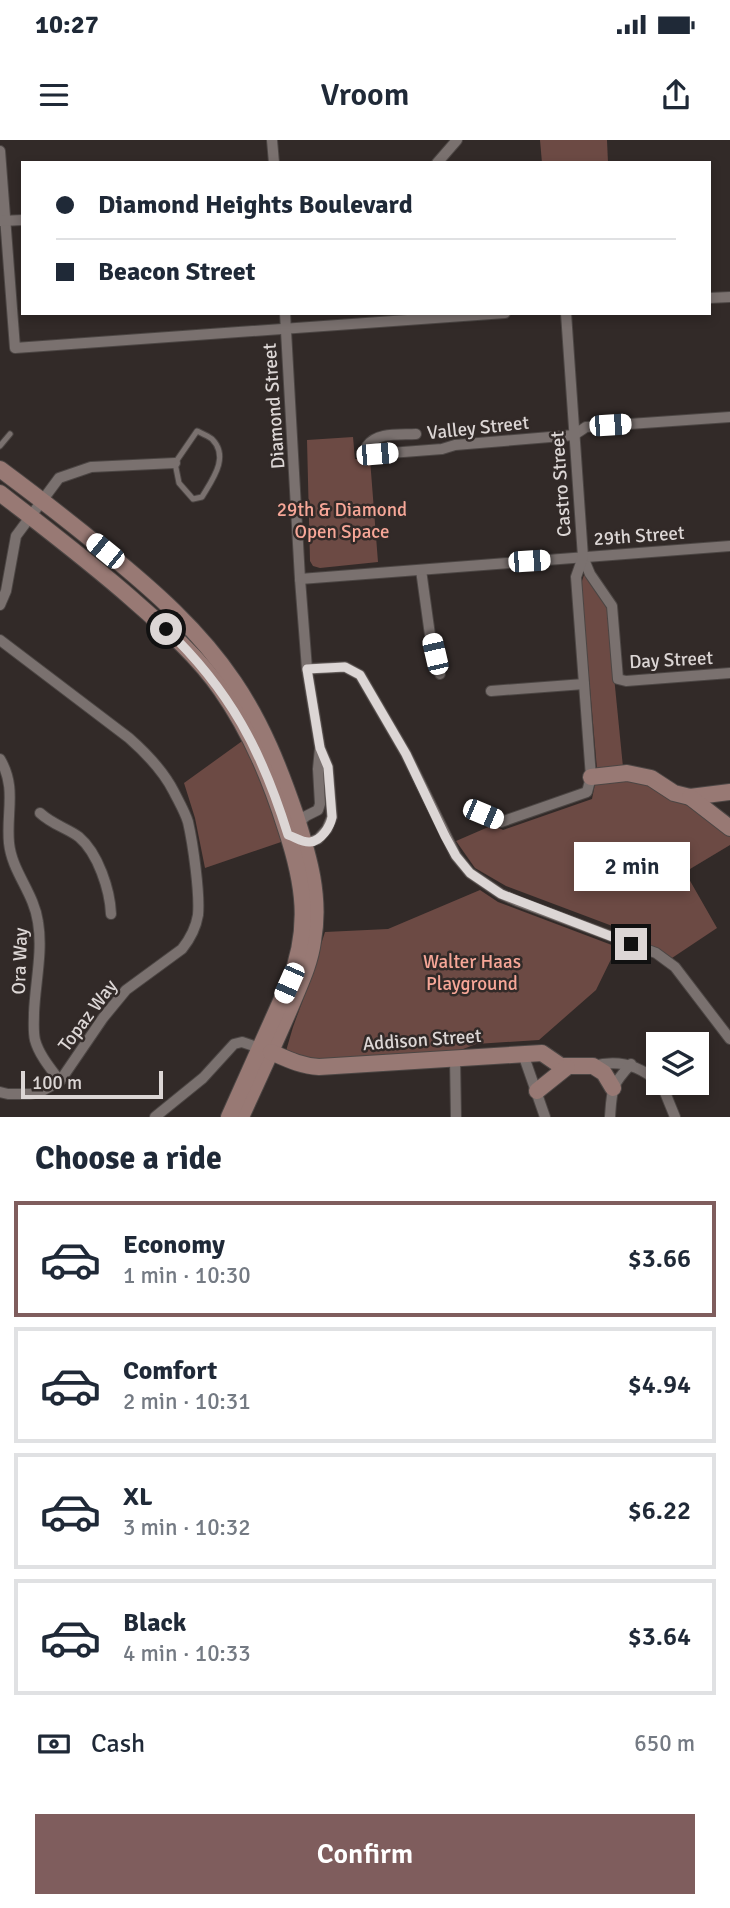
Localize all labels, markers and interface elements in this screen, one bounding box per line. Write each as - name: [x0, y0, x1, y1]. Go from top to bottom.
- text: 10:27: [35, 9, 99, 41]
- text: Vroom: [321, 75, 409, 114]
- icon: menu: [35, 76, 73, 114]
- icon: share: [657, 76, 695, 114]
- text: Diamond Heights Boulevard: [98, 189, 413, 221]
- text: Beacon Street: [98, 256, 255, 288]
- street label: Diamond Street: [258, 342, 290, 470]
- street label: Valley Street: [426, 411, 531, 445]
- car: [589, 413, 632, 437]
- street label: Castro Street: [545, 430, 577, 538]
- car: [356, 442, 399, 466]
- park label: 29th & Diamond Open Space: [277, 498, 407, 544]
- street label: 29th Street: [593, 521, 686, 551]
- car: [83, 530, 128, 572]
- car: [508, 549, 551, 573]
- route start: [150, 613, 182, 645]
- car: [421, 631, 450, 677]
- street label: Day Street: [628, 646, 714, 674]
- car: [460, 796, 507, 832]
- callout: 2 min: [573, 842, 689, 892]
- text: 2 min: [604, 852, 660, 881]
- street label: Ora Way: [7, 927, 33, 995]
- route end: [615, 928, 647, 960]
- park label: Walter Haas Playground: [423, 950, 521, 996]
- car: [271, 960, 308, 1006]
- street label: Topaz Way: [53, 975, 123, 1056]
- street label: Addison Street: [362, 1024, 483, 1056]
- map controls: [646, 1032, 709, 1095]
- button: layers: [646, 1032, 709, 1095]
- scale bar: [21, 1068, 163, 1100]
- text: 100 m: [32, 1071, 82, 1095]
- text: Choose a ride: [35, 1139, 222, 1178]
- icon: car: [39, 1228, 102, 1291]
- text: Economy: [123, 1229, 225, 1261]
- text: $3.66: [628, 1243, 691, 1275]
- text: 1 min · 10:30: [123, 1261, 251, 1290]
- icon: car: [39, 1354, 102, 1417]
- text: Comfort: [123, 1355, 217, 1387]
- text: $4.94: [628, 1369, 691, 1401]
- text: 2 min · 10:31: [123, 1387, 251, 1416]
- icon: car: [39, 1480, 102, 1543]
- text: XL: [123, 1481, 153, 1513]
- text: $6.22: [628, 1495, 691, 1527]
- text: 3 min · 10:32: [123, 1513, 251, 1542]
- icon: car: [39, 1606, 102, 1669]
- text: Black: [123, 1607, 186, 1639]
- text: $3.64: [628, 1621, 691, 1653]
- text: 4 min · 10:33: [123, 1639, 251, 1668]
- icon: cash: [35, 1725, 73, 1763]
- text: Cash: [91, 1728, 145, 1760]
- text: 650 m: [634, 1729, 695, 1758]
- button: Confirm: [35, 1814, 695, 1894]

